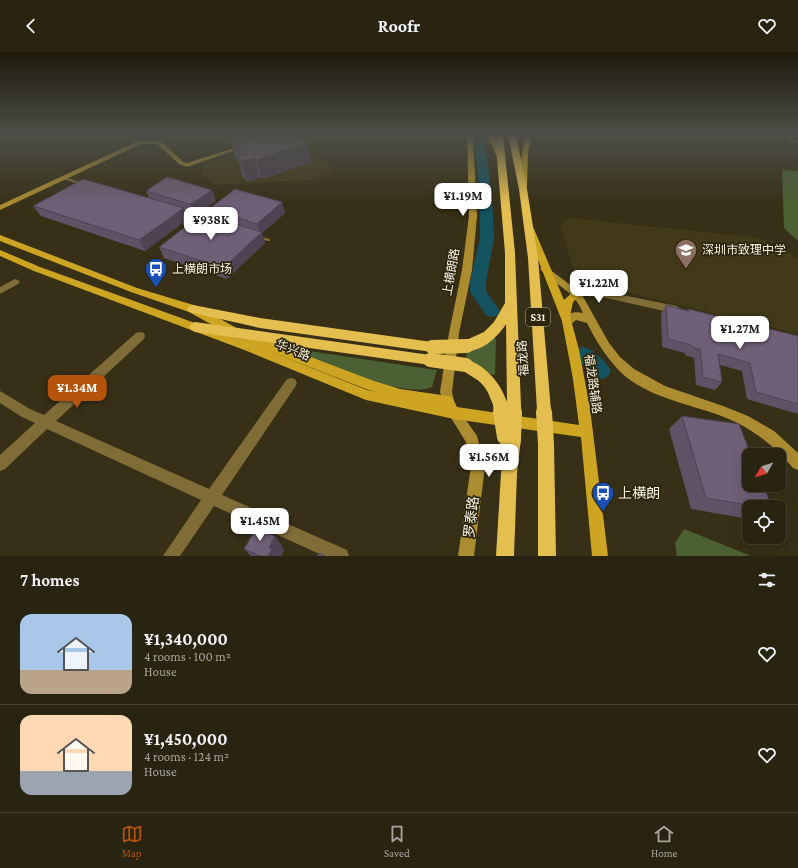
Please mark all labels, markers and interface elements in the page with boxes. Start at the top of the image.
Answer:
icon: back [20,15,42,37]
icon: heart [756,15,778,37]
text: Roofr [378,16,420,36]
pin: ¥1.19M [430,183,496,217]
text: ¥1.19M [443,188,483,203]
pin: ¥938K [183,207,239,241]
text: ¥938K [193,212,229,227]
school or university icon: 深圳市致理中学 [673,237,699,270]
place label: 深圳市致理中学 [702,243,786,257]
street label: 上横朗路 [440,247,462,297]
bus stop icon: 上横朗市场 [143,256,169,289]
place label: 上横朗市场 [172,262,232,276]
pin: ¥1.22M [566,270,632,304]
text: ¥1.22M [579,275,619,290]
road number: S31 [526,308,550,326]
pin: ¥1.27M [707,316,773,350]
text: ¥1.27M [720,321,760,336]
street label: 华兴路 [274,337,312,363]
street label: 福龙路 [515,340,531,376]
street label: 福龙路辅路 [582,353,604,415]
pin: ¥1.34M [44,375,110,409]
text: ¥1.34M [57,380,97,395]
pin: ¥1.56M [456,444,522,478]
north arrow [742,448,786,492]
map controls [742,448,786,544]
text: ¥1.56M [469,449,509,464]
bus stop icon: 上横朗 [590,480,616,513]
place label: 上横朗 [618,485,660,501]
street label: 罗泰路 [461,495,481,539]
button: locate [742,500,786,544]
pin: ¥1.45M [227,508,293,542]
text: ¥1.45M [240,513,280,528]
icon: filters [756,569,778,591]
text: 7 homes [20,571,79,590]
icon: home [52,630,100,678]
text: ¥1,340,000 [144,630,228,649]
icon: heart [756,643,778,665]
text: 4 rooms · 100 m² [144,649,231,664]
text: House [144,664,177,679]
text: ¥1,450,000 [144,730,227,749]
icon: home [52,731,100,779]
icon: heart [756,744,778,766]
text: 4 rooms · 124 m² [144,749,229,764]
text: House [144,764,177,779]
tab: Map [121,823,143,859]
tab: Saved [384,823,410,859]
tab: Home [651,823,677,859]

